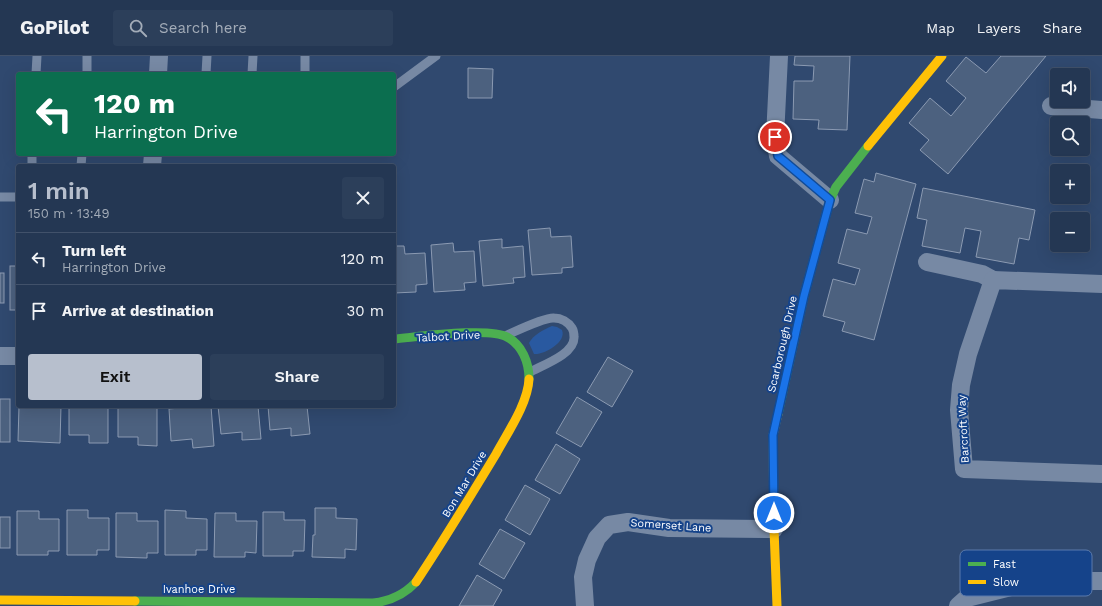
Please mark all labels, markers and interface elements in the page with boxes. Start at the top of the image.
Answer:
search box [113,10,393,46]
text: GoPilot [20,16,89,39]
icon: search [127,17,149,39]
text: Search here [159,19,247,37]
text: Map [926,20,955,36]
text: Layers [977,20,1021,36]
text: Share [1043,20,1082,36]
map controls [1050,68,1090,252]
button: sound [1050,68,1090,108]
text: 120 m [94,87,175,120]
icon: left [28,88,80,140]
button: search [1050,116,1090,156]
pin [758,120,792,154]
text: Harrington Drive [94,121,238,142]
icon: arrive [764,126,786,148]
button: + [1050,164,1090,204]
text: 1 min [28,177,90,205]
button: close [342,177,384,219]
text: 150 m · 13:49 [28,206,110,221]
button: − [1050,212,1090,252]
text: Turn left [62,242,126,260]
icon: left [28,248,50,270]
text: 120 m [341,250,384,268]
text: Harrington Drive [62,260,166,275]
street label: Scarborough Drive [765,294,800,394]
icon: arrive [28,300,50,322]
text: Arrive at destination [62,302,214,320]
text: 30 m [347,302,384,320]
street label: Talbot Drive [416,328,480,345]
button: Exit [28,354,202,400]
button: Share [210,354,384,400]
street label: Barcroft Way [955,394,972,463]
street label: Bon Mar Drive [439,449,489,520]
position arrow [753,492,795,534]
street label: Somerset Lane [630,516,712,535]
legend [960,550,1092,596]
text: Fast [993,558,1016,571]
text: Slow [993,576,1019,589]
street label: Ivanhoe Drive [163,583,235,596]

